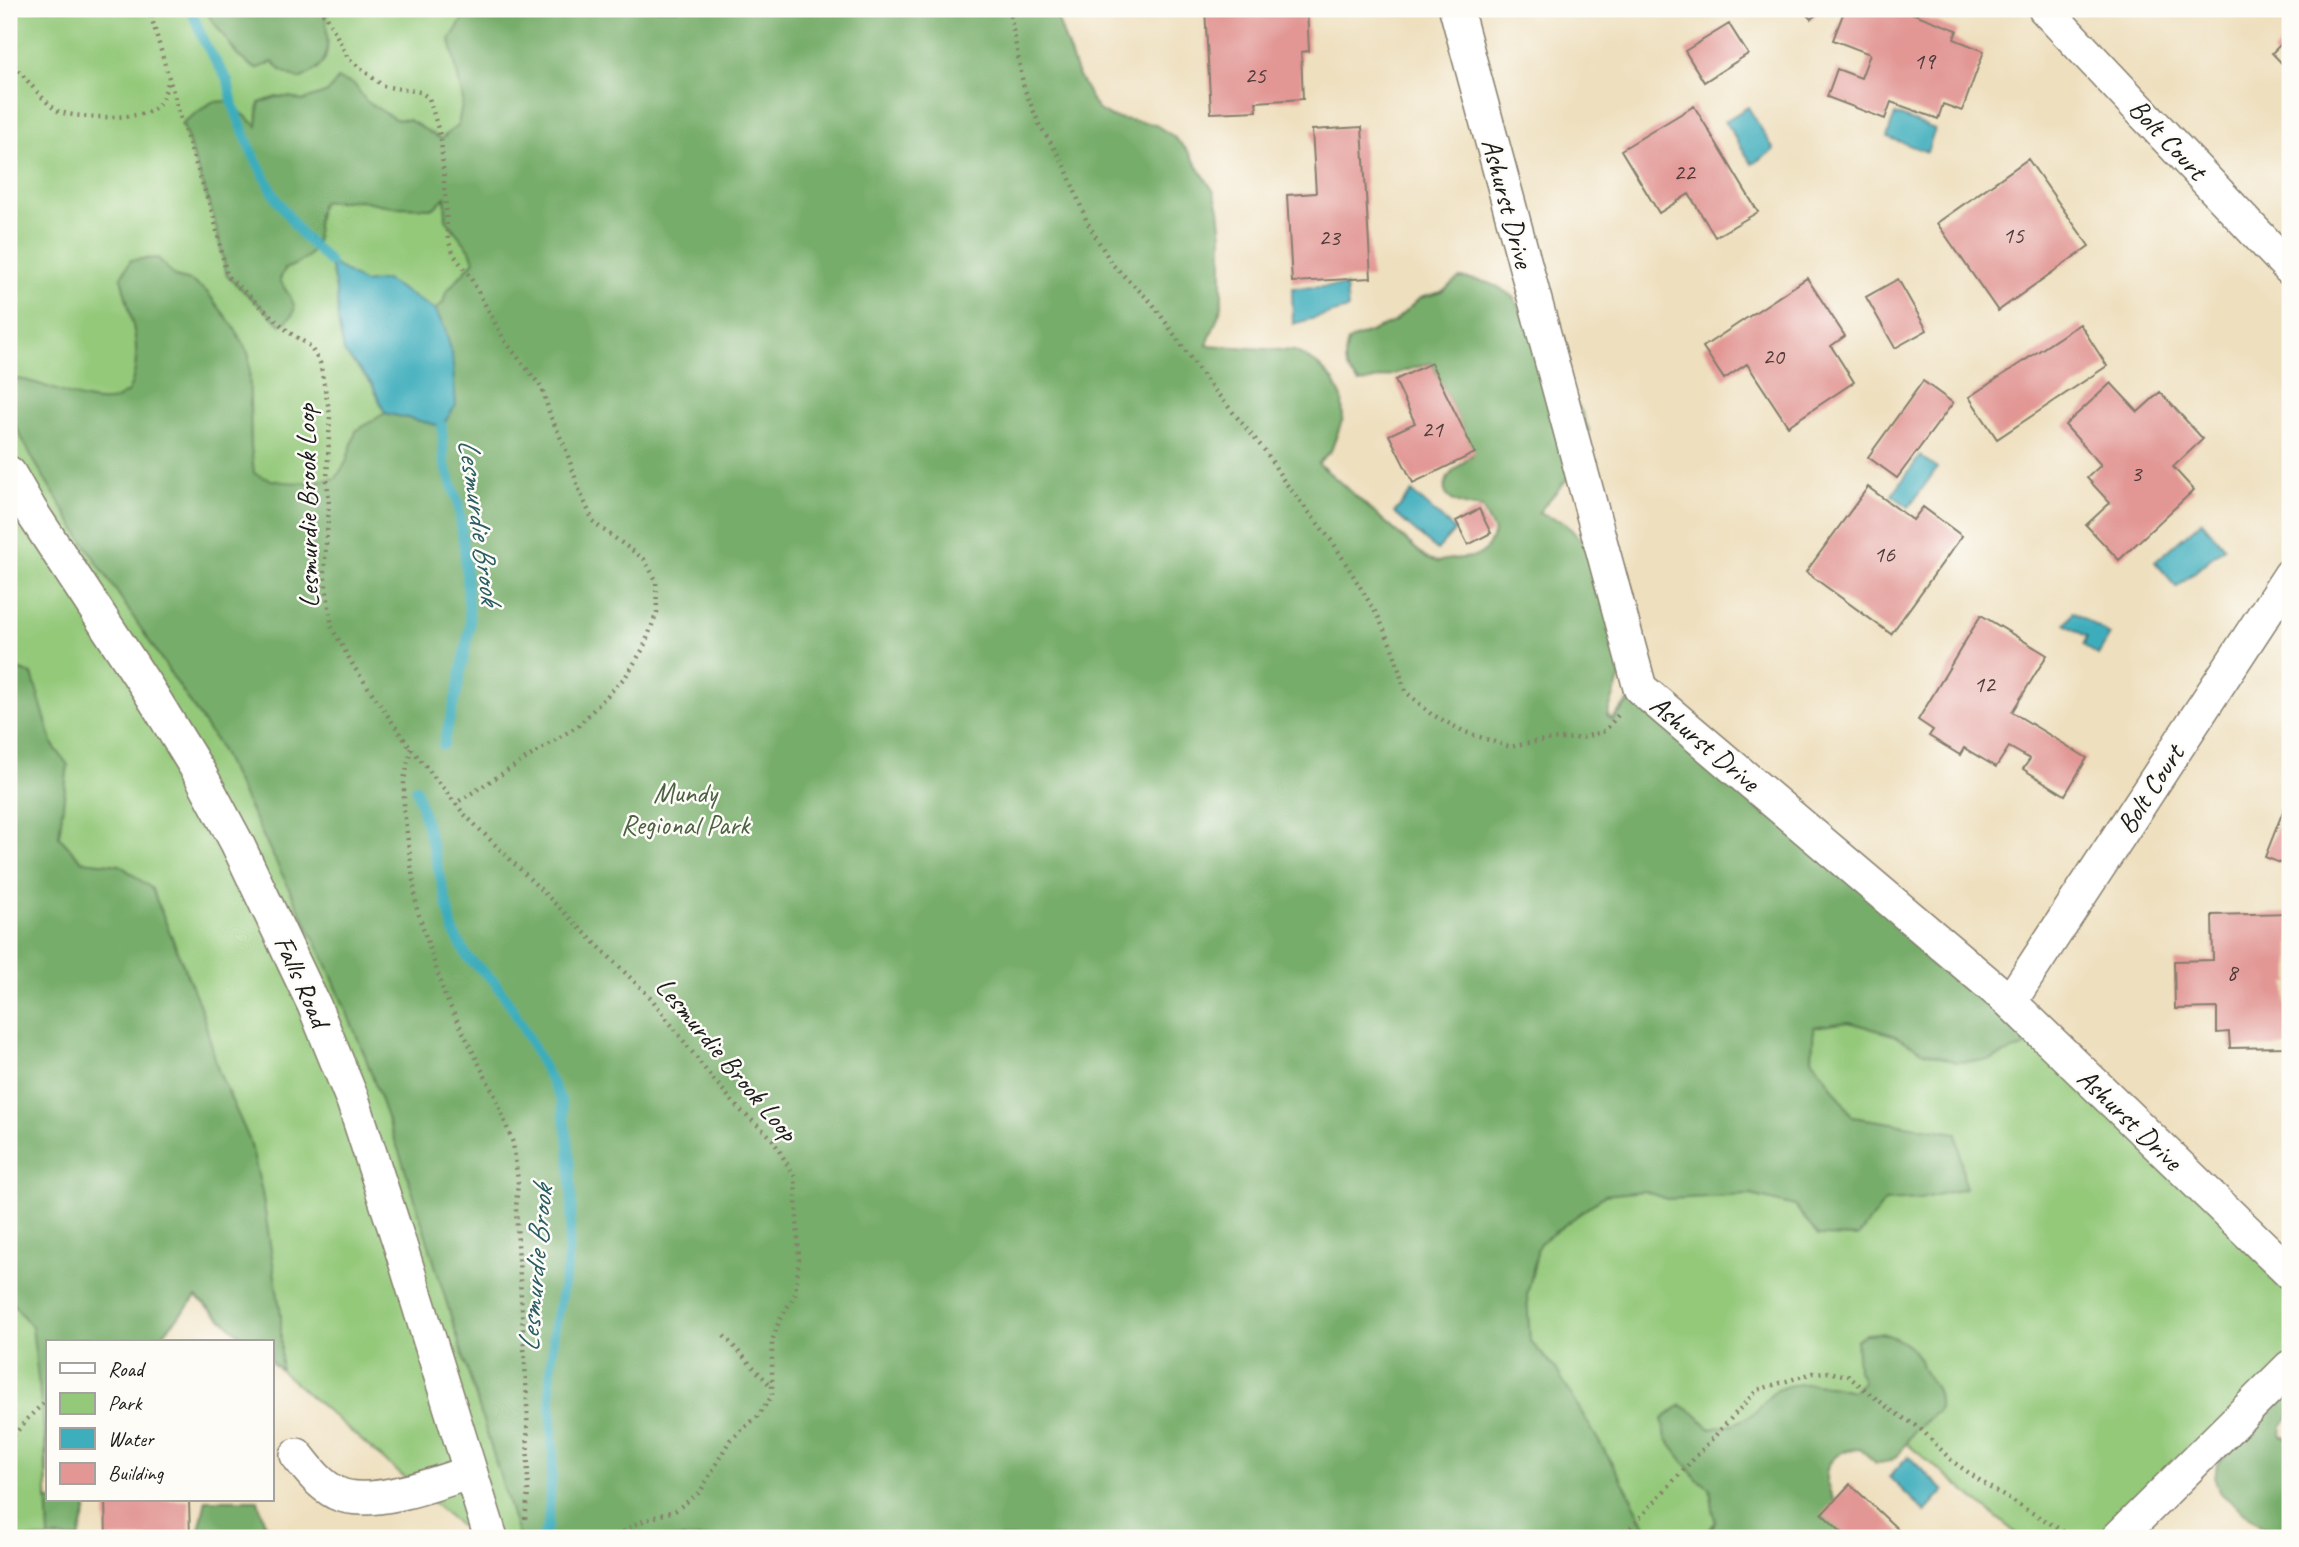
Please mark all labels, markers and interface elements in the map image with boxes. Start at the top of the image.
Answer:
house number: 19 [1913,46,1937,76]
house number: 25 [1244,60,1267,90]
street label: Bolt Court [2122,91,2216,189]
street label: Ashurst Drive [1474,135,1543,273]
house number: 22 [1673,157,1697,187]
house number: 15 [2002,220,2025,250]
house number: 23 [1318,222,1342,252]
house number: 20 [1762,341,1786,371]
street label: Lesmurdie Brook Loop [288,402,326,608]
house number: 21 [1421,414,1444,444]
water label: Lesmurdie Brook [450,436,511,612]
house number: 3 [2131,458,2144,488]
house number: 16 [1873,539,1896,569]
house number: 12 [1973,669,1997,699]
street label: Ashurst Drive [1643,687,1768,800]
street label: Bolt Court [2109,736,2193,840]
park label: Mundy Regional Park [621,775,751,842]
street label: Falls Road [266,930,339,1036]
house number: 8 [2227,957,2240,987]
street label: Lesmurdie Brook Loop [648,970,807,1149]
street label: Ashurst Drive [2070,1060,2191,1179]
water label: Lesmurdie Brook [509,1179,562,1353]
legend [46,1340,273,1502]
text: Road [108,1356,147,1382]
text: Park [108,1390,143,1416]
text: Water [108,1426,155,1452]
text: Building [108,1460,165,1486]

